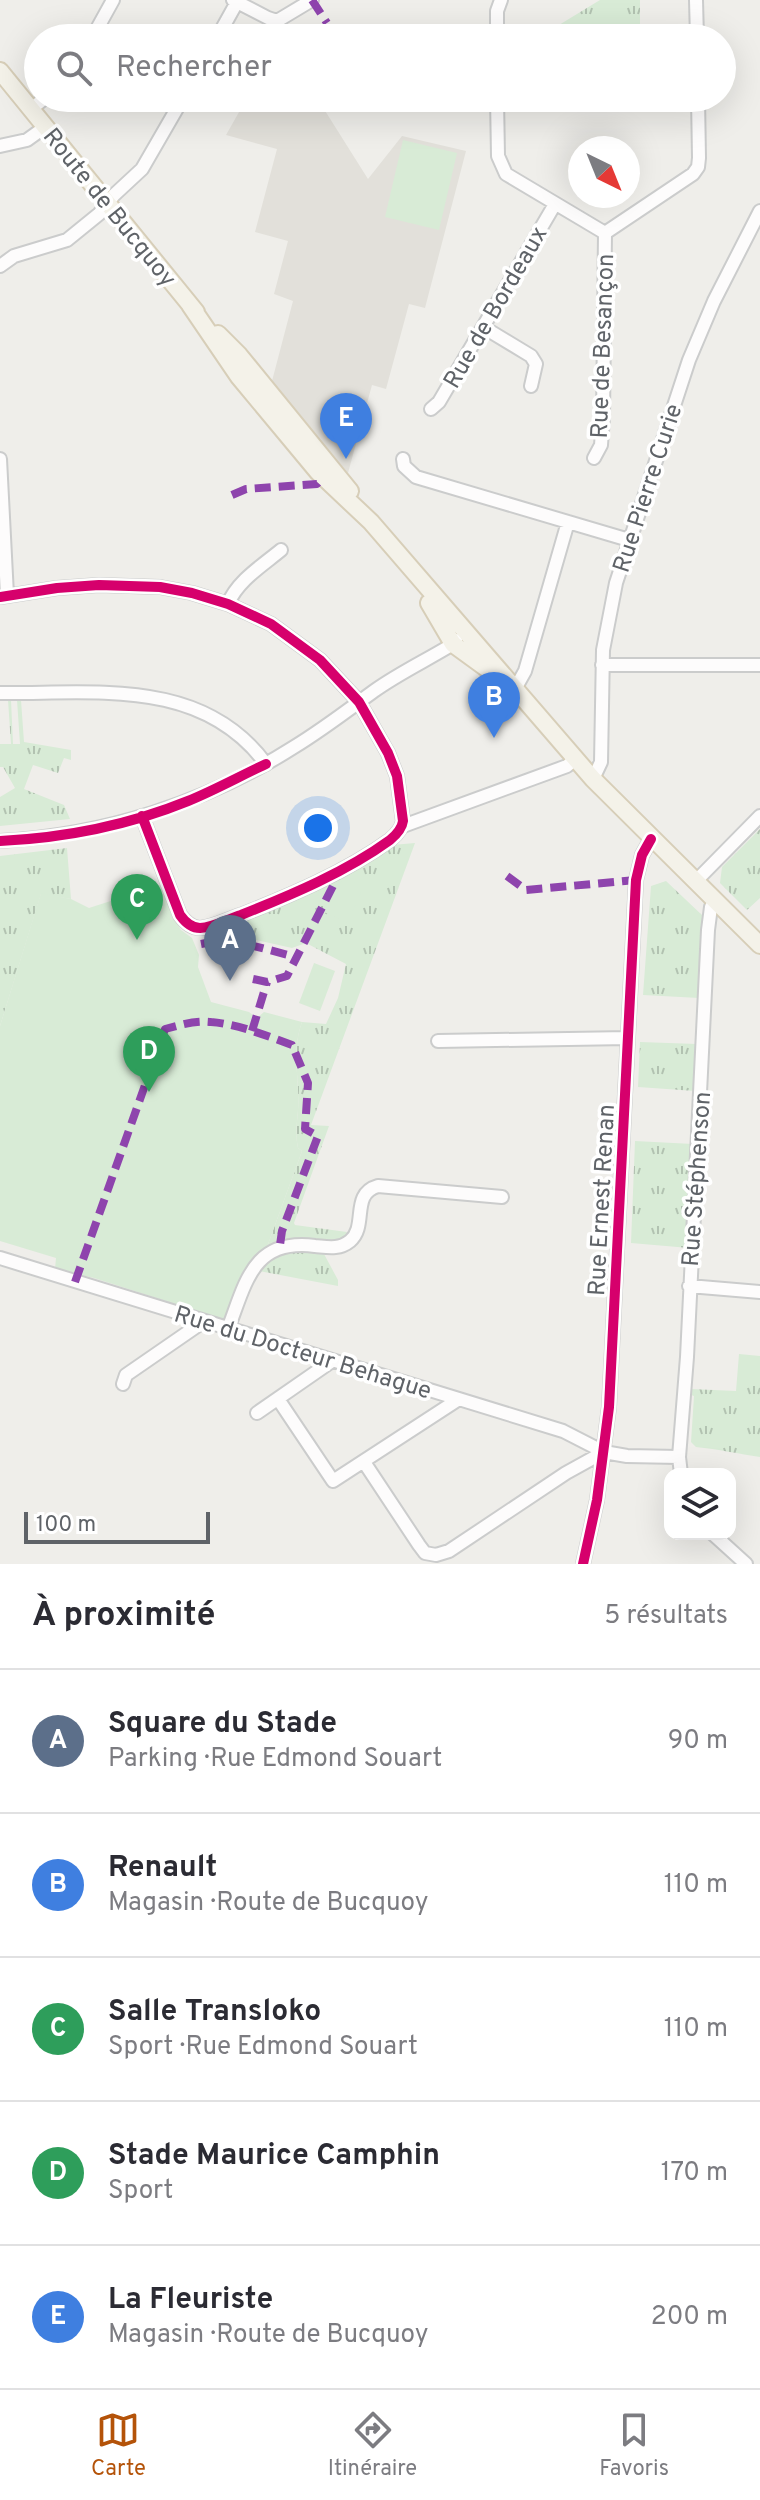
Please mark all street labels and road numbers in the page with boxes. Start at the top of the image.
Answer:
street label: Route de Bucquoy [35,123,182,294]
street label: Rue de Bordeaux [438,221,555,395]
street label: Rue de Besançon [586,253,622,439]
street label: Rue Pierre Curie [607,400,690,577]
street label: Rue Stéphenson [677,1091,719,1268]
street label: Rue Ernest Renan [583,1104,623,1297]
street label: Rue du Docteur Behague [170,1300,435,1407]

